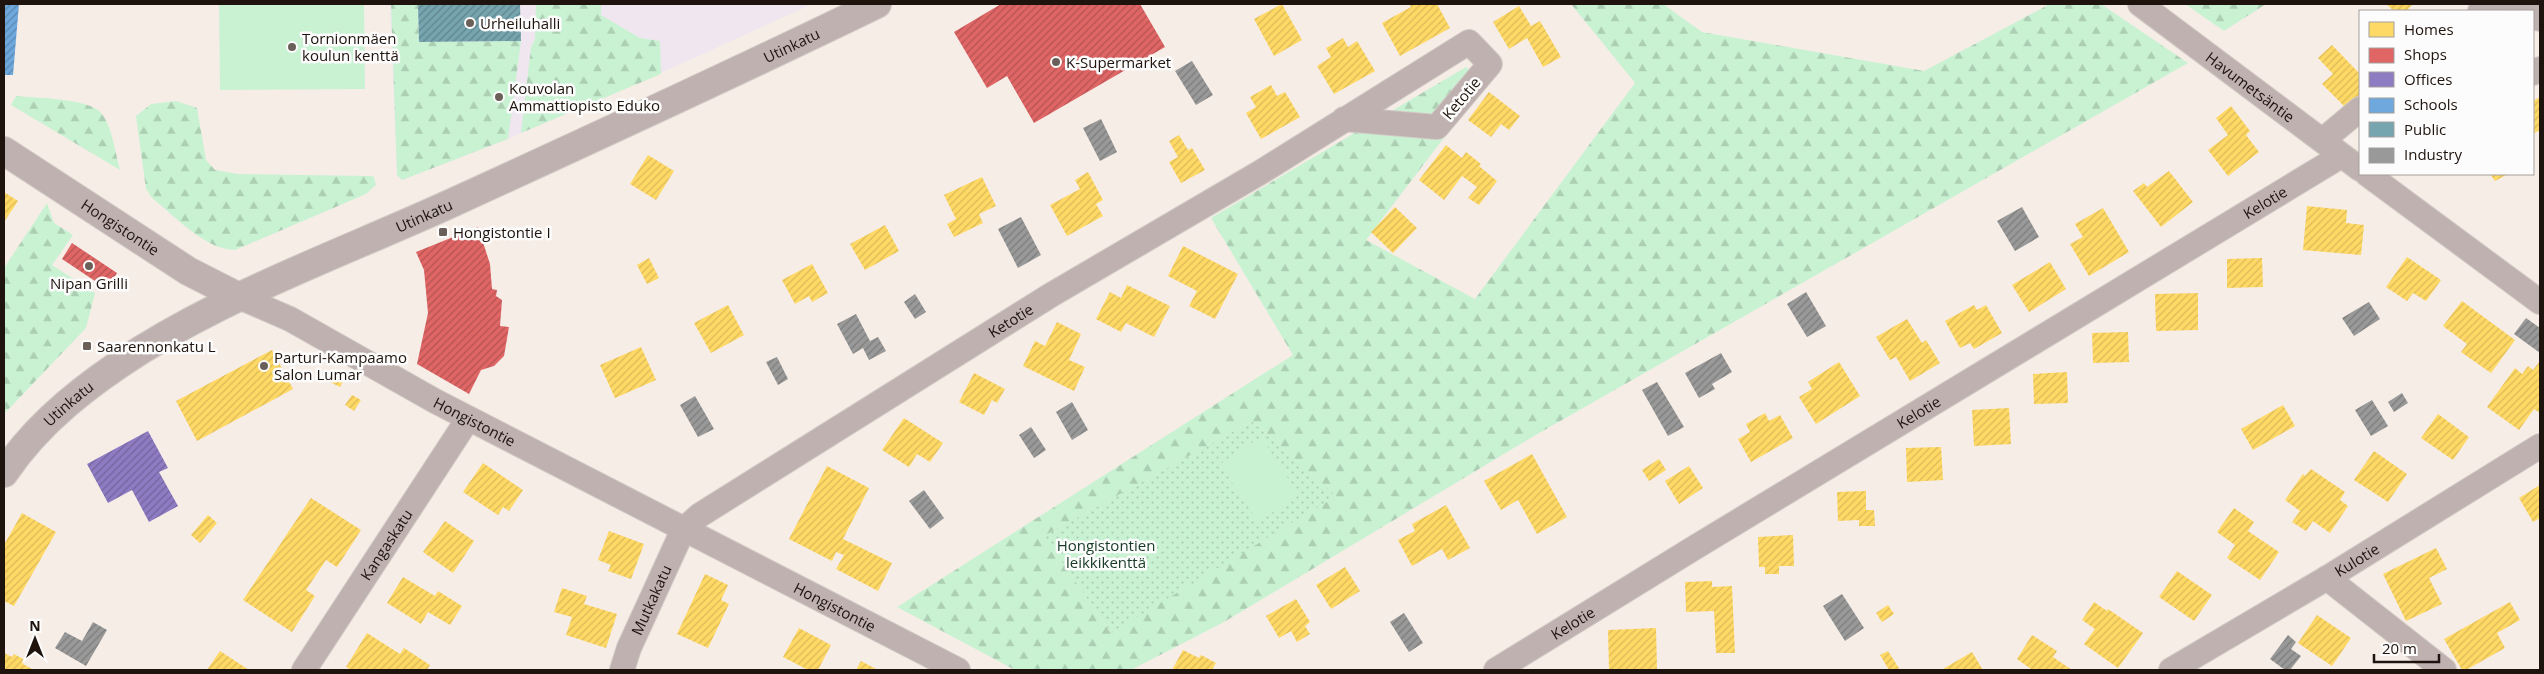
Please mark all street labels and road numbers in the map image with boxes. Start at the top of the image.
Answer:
street label: Utinkatu [760,23,823,67]
street label: Havumetsäntie [2202,47,2299,127]
street label: Ketotie [1437,73,1485,123]
street label: Kelotie [2239,181,2291,223]
street label: Hongistontie [77,194,163,260]
street label: Utinkatu [392,194,455,237]
street label: Ketotie [984,299,1037,342]
street label: Utinkatu [39,376,97,430]
street label: Kelotie [1893,391,1944,433]
street label: Hongistontie [430,392,519,451]
street label: Kangaskatu [355,505,417,584]
street label: Kulotie [2331,538,2383,581]
street label: Mutkakatu [626,562,676,638]
street label: Hongistontie [790,577,879,636]
street label: Kelotie [1547,602,1598,644]

